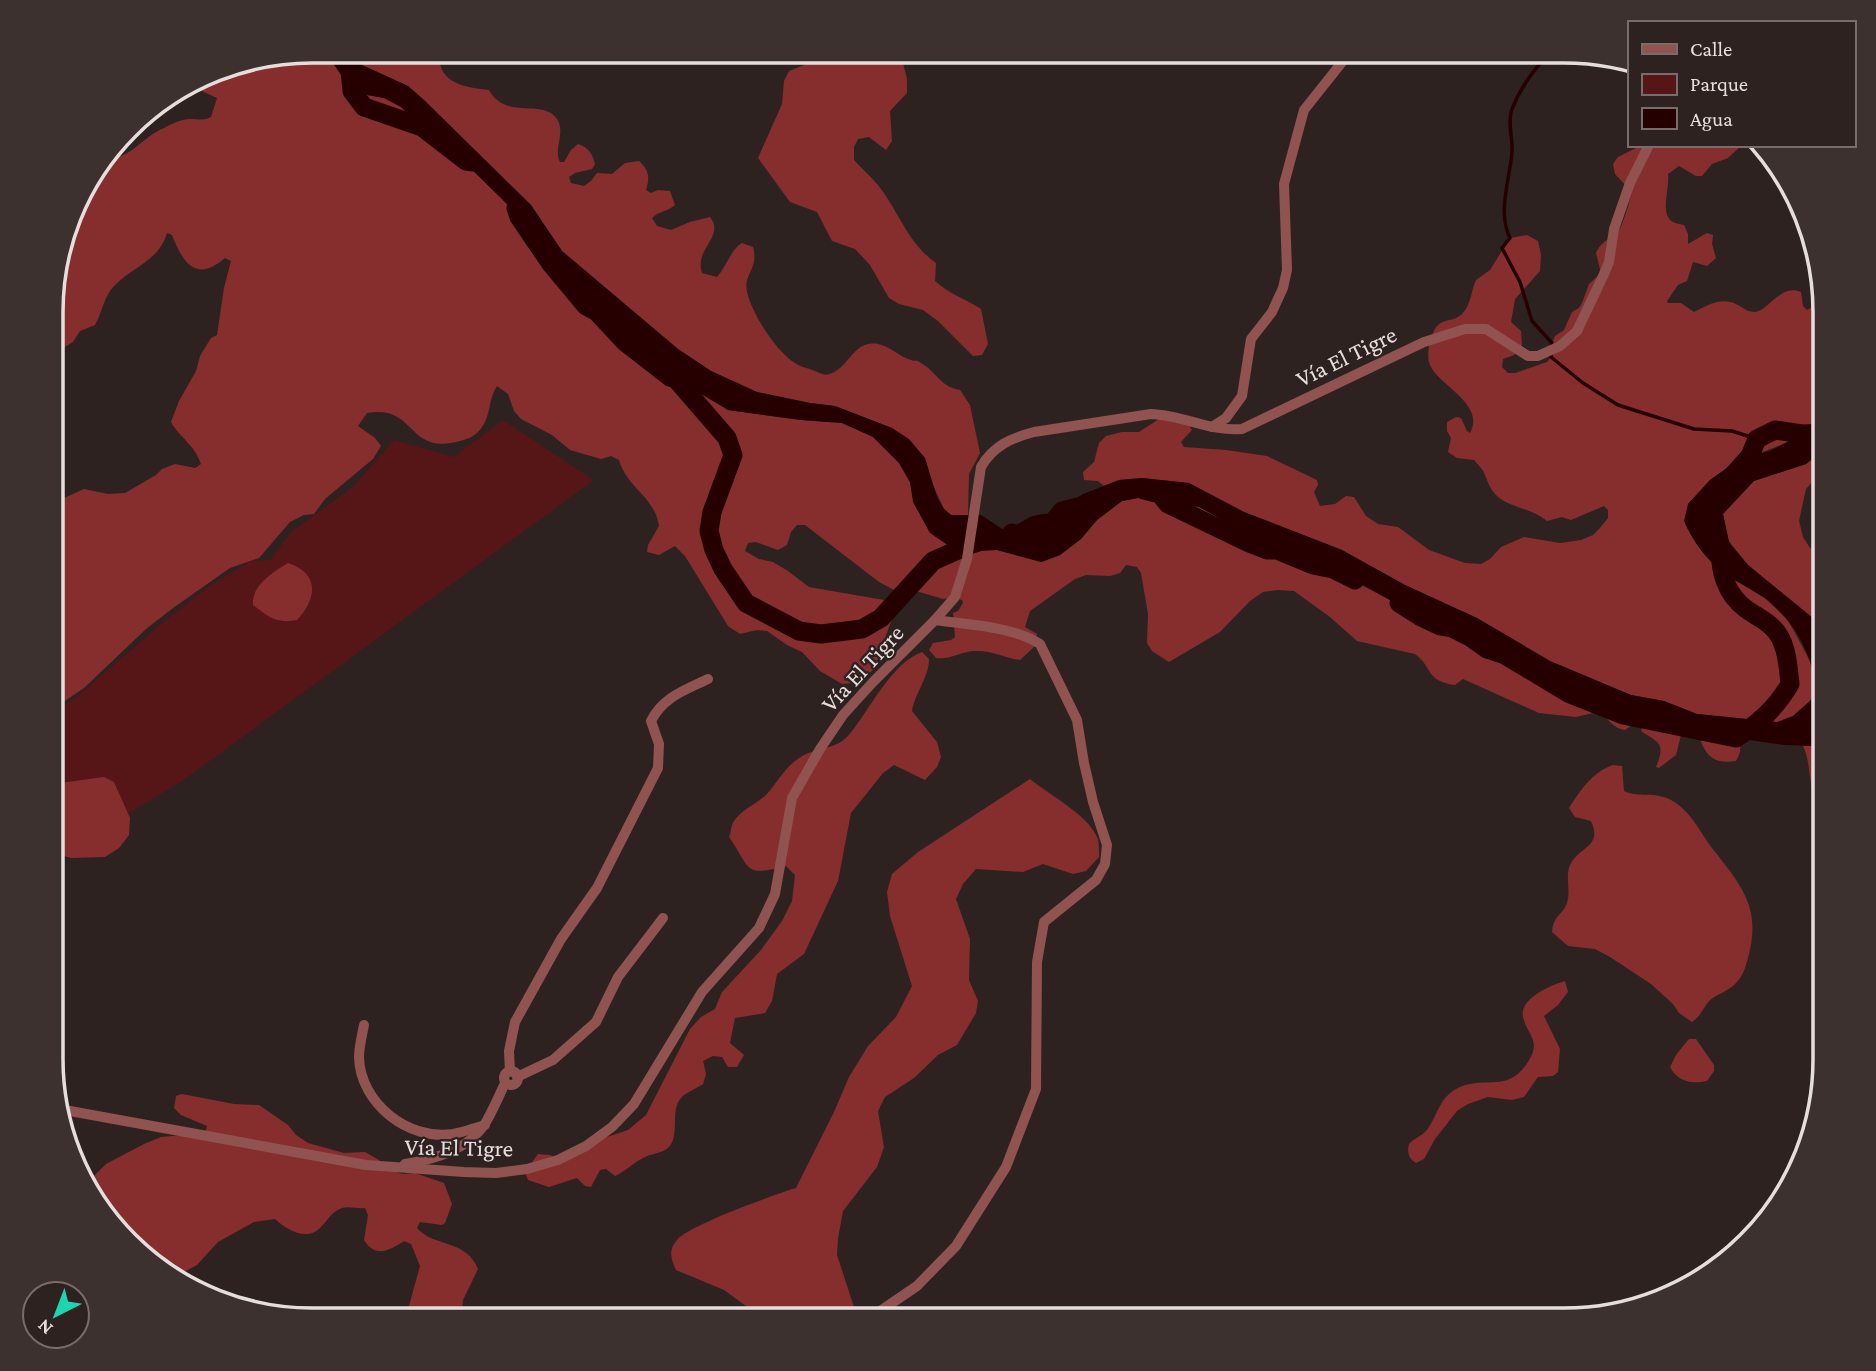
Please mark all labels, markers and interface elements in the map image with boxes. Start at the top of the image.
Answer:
legend [1628,21,1855,147]
text: Calle [1690,37,1732,61]
text: Parque [1690,72,1748,96]
text: Agua [1690,107,1733,131]
street label: Vía El Tigre [1291,320,1401,392]
street label: Vía El Tigre [815,619,909,717]
street label: Vía El Tigre [404,1133,514,1161]
north arrow [21,1280,91,1350]
text: N [33,1315,57,1339]

